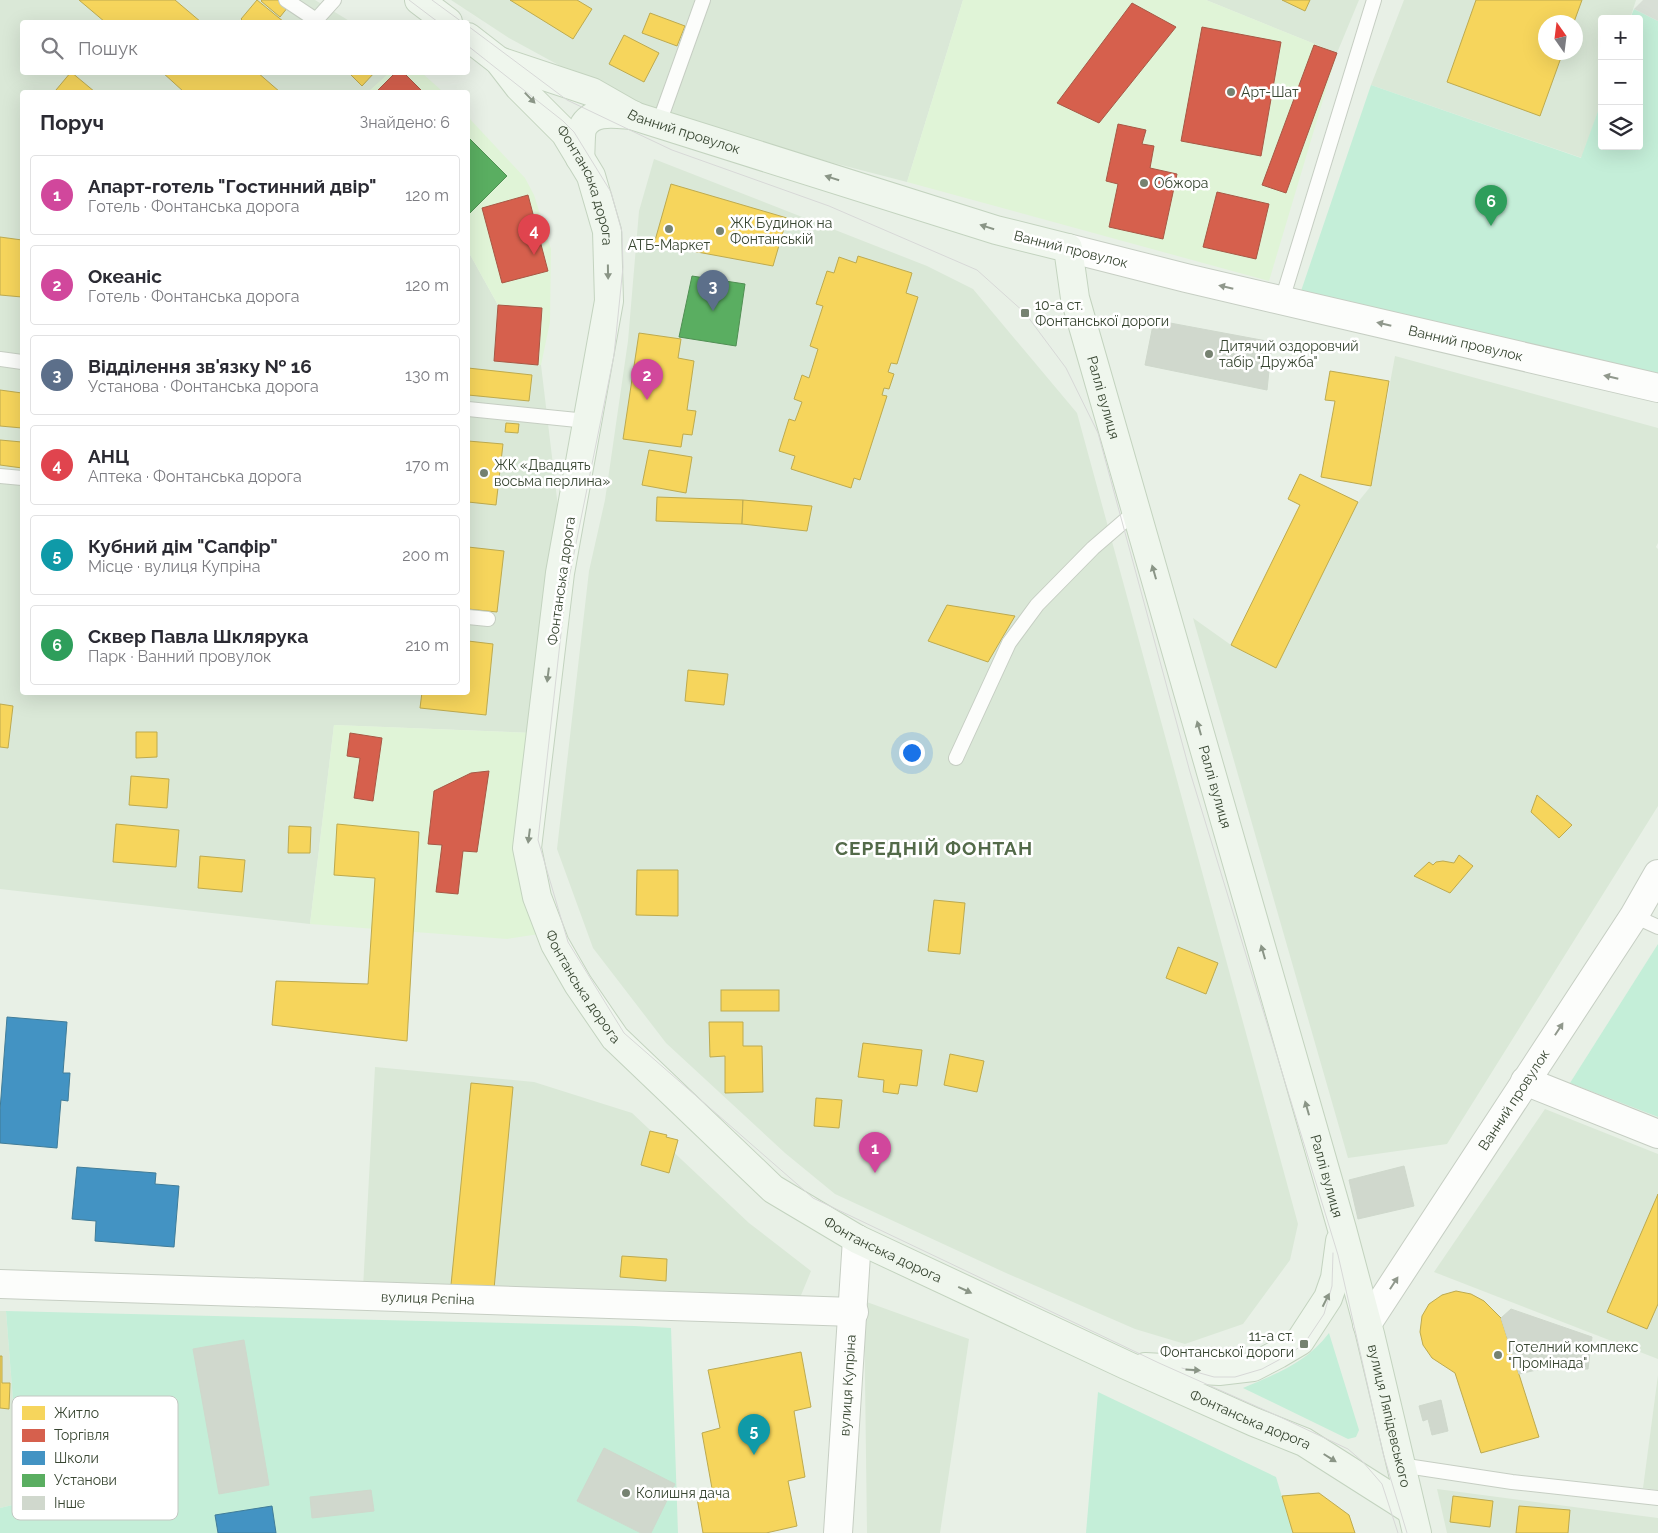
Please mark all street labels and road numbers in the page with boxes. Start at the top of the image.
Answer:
street label: Ванний провулок [625,106,742,157]
street label: Фонтанська дорога [554,122,615,246]
street label: Ванний провулок [1012,227,1130,271]
street label: Ванний провулок [1407,322,1525,364]
street label: Раллі вулиця [1084,354,1123,441]
street label: Фонтанська дорога [544,516,578,646]
street label: Раллі вулиця [1196,743,1235,830]
street label: Фонтанська дорога [542,928,624,1047]
street label: Ванний провулок [1475,1046,1553,1153]
street label: Раллі вулиця [1307,1133,1346,1219]
street label: Фонтанська дорога [821,1213,944,1286]
street label: вулиця Рєпіна [381,1288,475,1308]
street label: вулиця Купріна [836,1334,859,1437]
street label: вулиця Ляпідевського [1365,1343,1414,1489]
street label: Фонтанська дорога [1187,1386,1314,1452]

